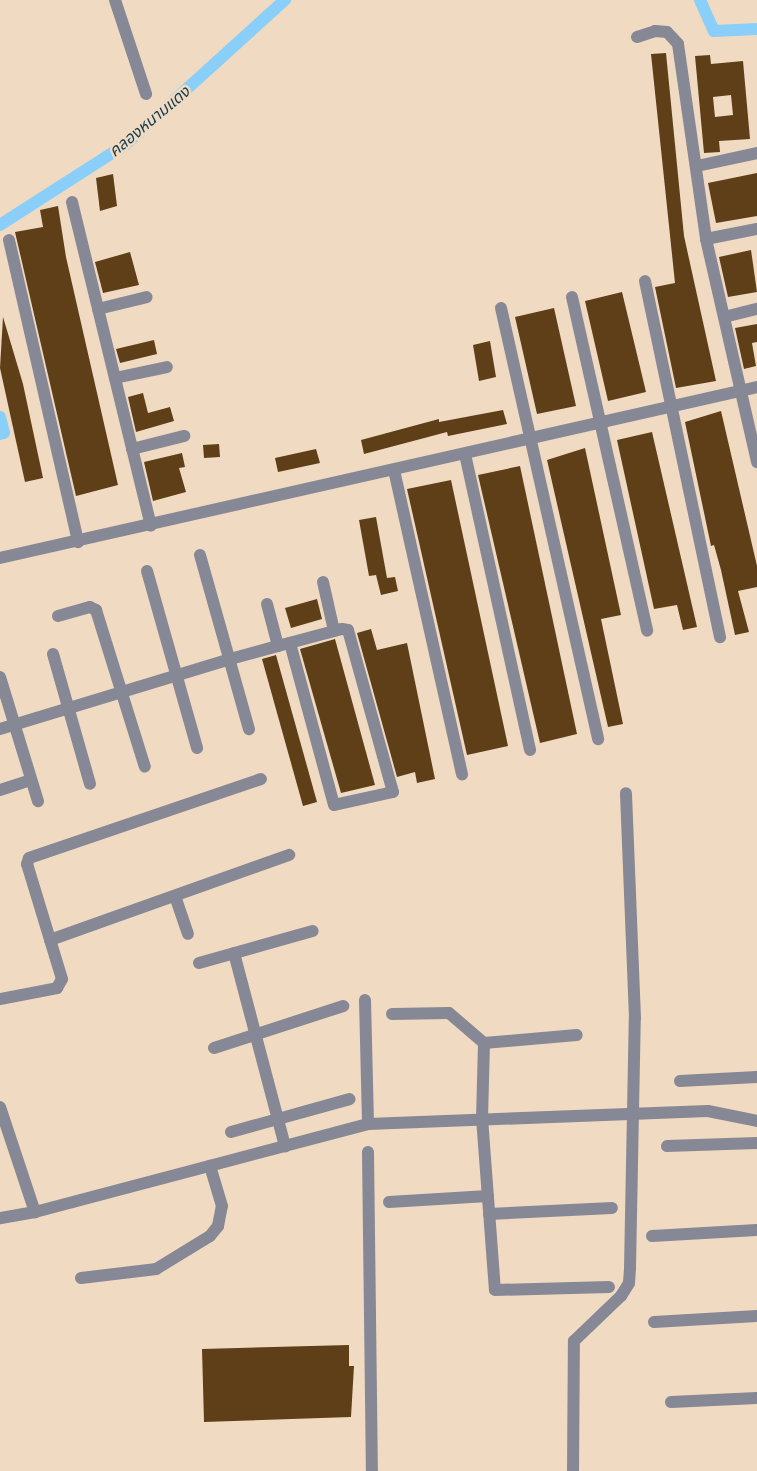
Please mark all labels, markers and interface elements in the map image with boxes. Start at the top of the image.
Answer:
water label: คลองหนามแดง [105,82,193,160]

